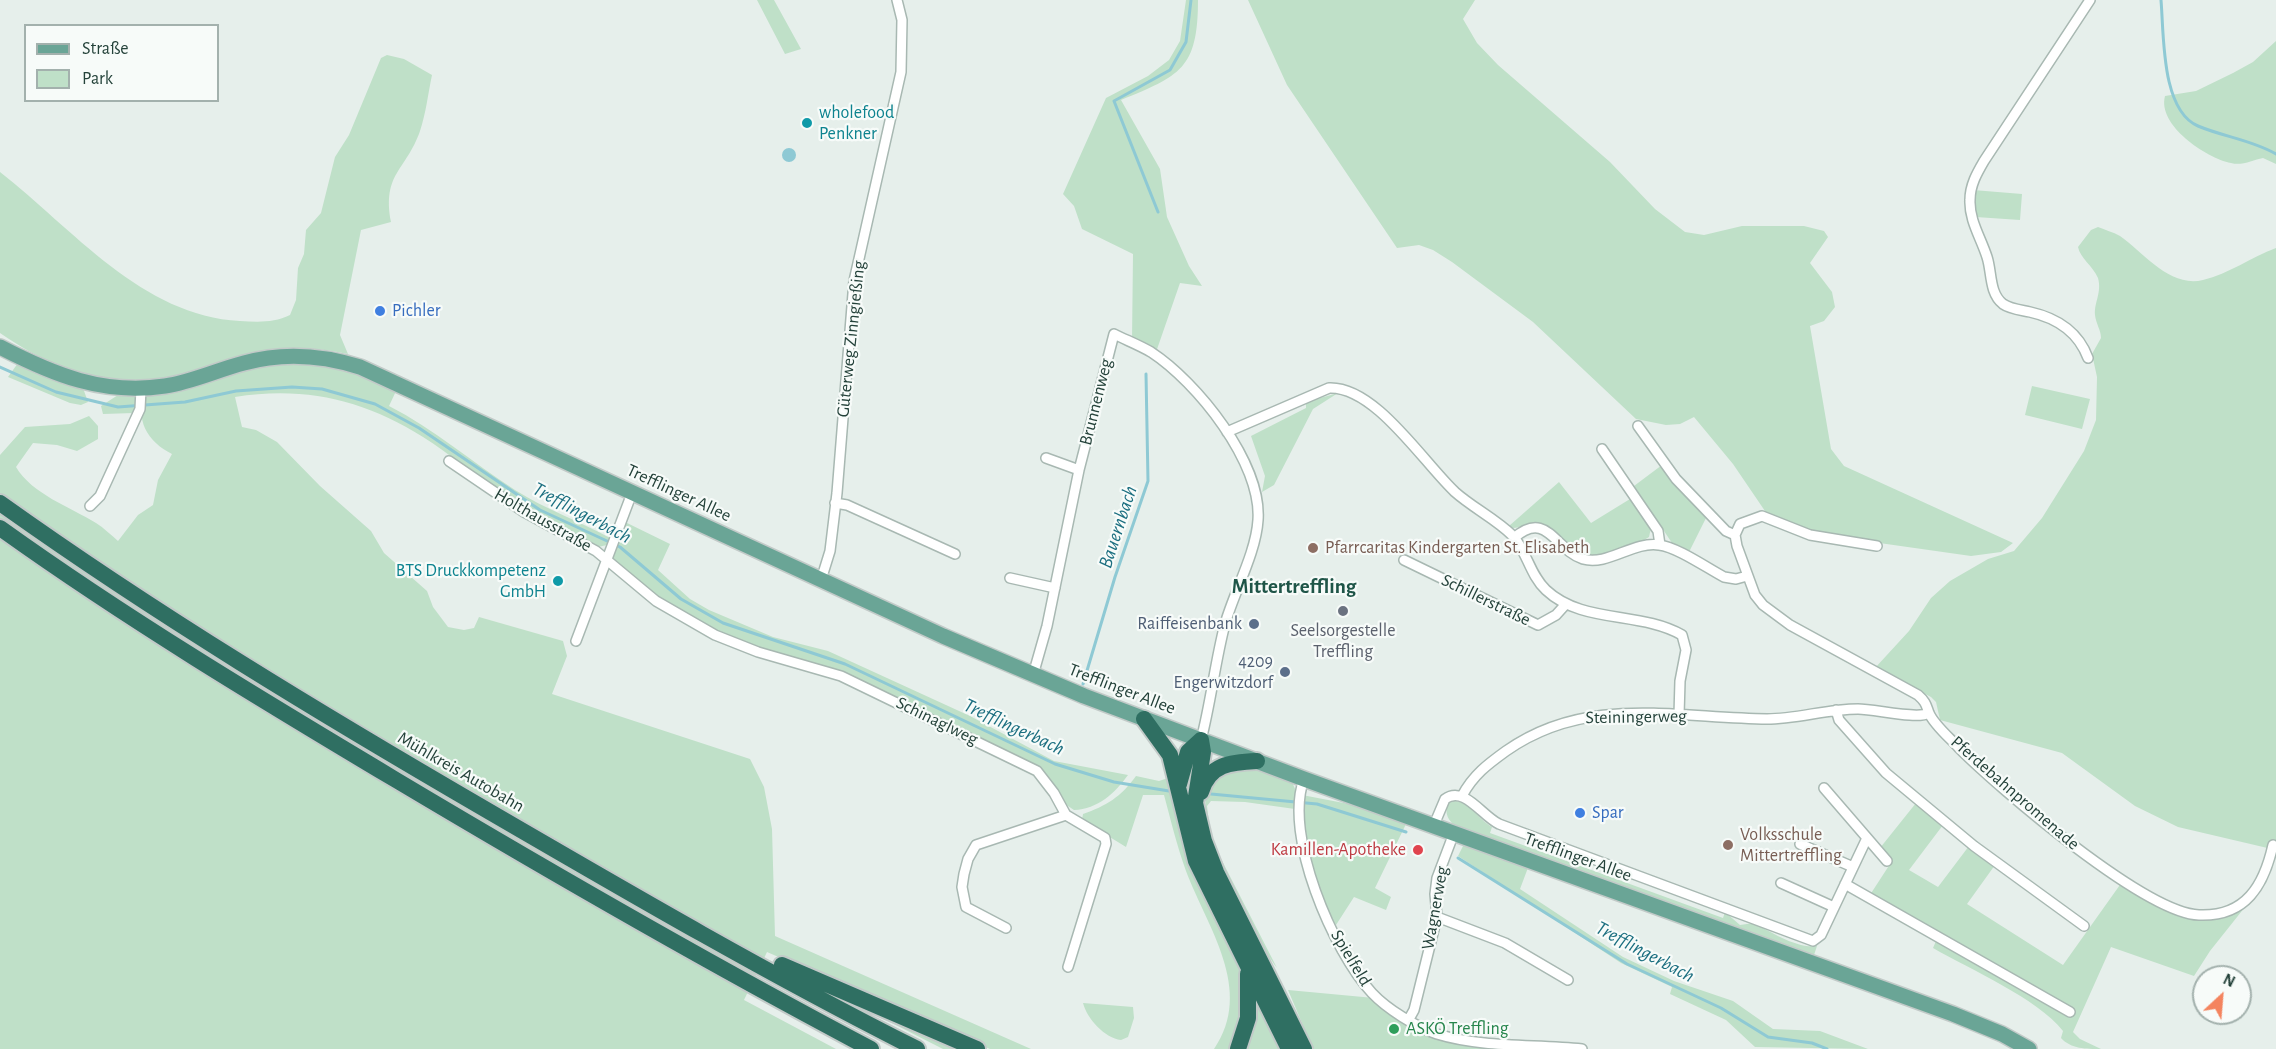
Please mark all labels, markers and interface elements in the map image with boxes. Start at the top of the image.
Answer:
legend [24,24,219,102]
text: Straße [82,40,128,58]
text: Park [82,70,113,88]
place label: wholefood Penkner [819,102,894,144]
marker: wholefood Penkner [800,116,814,130]
street label: Güterweg Zinngießing [832,260,870,418]
place label: Pichler [392,300,441,322]
marker: Pichler [373,304,387,318]
street label: Brunnenweg [1075,356,1117,448]
street label: Trefflinger Allee [623,459,735,527]
water label: Trefflingerbach [529,477,635,549]
street label: Holthausstraße [490,483,596,557]
water label: Bauernbach [1093,483,1143,571]
place label: Pfarrcaritas Kindergarten St. Elisabeth [1325,537,1589,559]
marker: Pfarrcaritas Kindergarten St. Elisabeth [1306,541,1320,555]
place label: BTS Druckkompetenz GmbH [396,560,546,602]
street label: Schillerstraße [1438,569,1534,631]
marker: BTS Druckkompetenz GmbH [551,574,565,588]
district label: Mittertreffling [1232,574,1356,600]
marker: Seelsorgestelle Treffling [1336,604,1350,618]
place label: Raiffeisenbank [1137,613,1242,635]
marker: Raiffeisenbank [1247,617,1261,631]
place label: Seelsorgestelle Treffling [1290,620,1396,662]
place label: 4209 Engerwitzdorf [1173,651,1273,694]
street label: Trefflinger Allee [1065,659,1179,719]
marker: 4209 Engerwitzdorf [1278,665,1292,679]
street label: Schinaglweg [893,692,981,750]
water label: Trefflingerbach [960,693,1068,761]
street label: Steiningerweg [1585,705,1687,729]
street label: Mühlkreis Autobahn [394,727,528,817]
street label: Pferdebahnpromenade [1946,731,2084,855]
place label: Spar [1592,802,1624,824]
marker: Spar [1573,806,1587,820]
place label: Volksschule Mittertreffling [1740,824,1842,866]
street label: Trefflinger Allee [1521,828,1635,886]
marker: Volksschule Mittertreffling [1721,838,1735,852]
place label: Kamillen-Apotheke [1271,839,1406,861]
marker: Kamillen-Apotheke [1411,843,1425,857]
street label: Wagnerweg [1417,864,1453,952]
water label: Trefflingerbach [1592,916,1698,988]
street label: Spielfeld [1326,926,1376,990]
north arrow [2192,965,2252,1025]
text: N [2221,971,2238,990]
place label: ASKÖ Treffling [1406,1018,1509,1040]
marker: ASKÖ Treffling [1387,1022,1401,1036]

